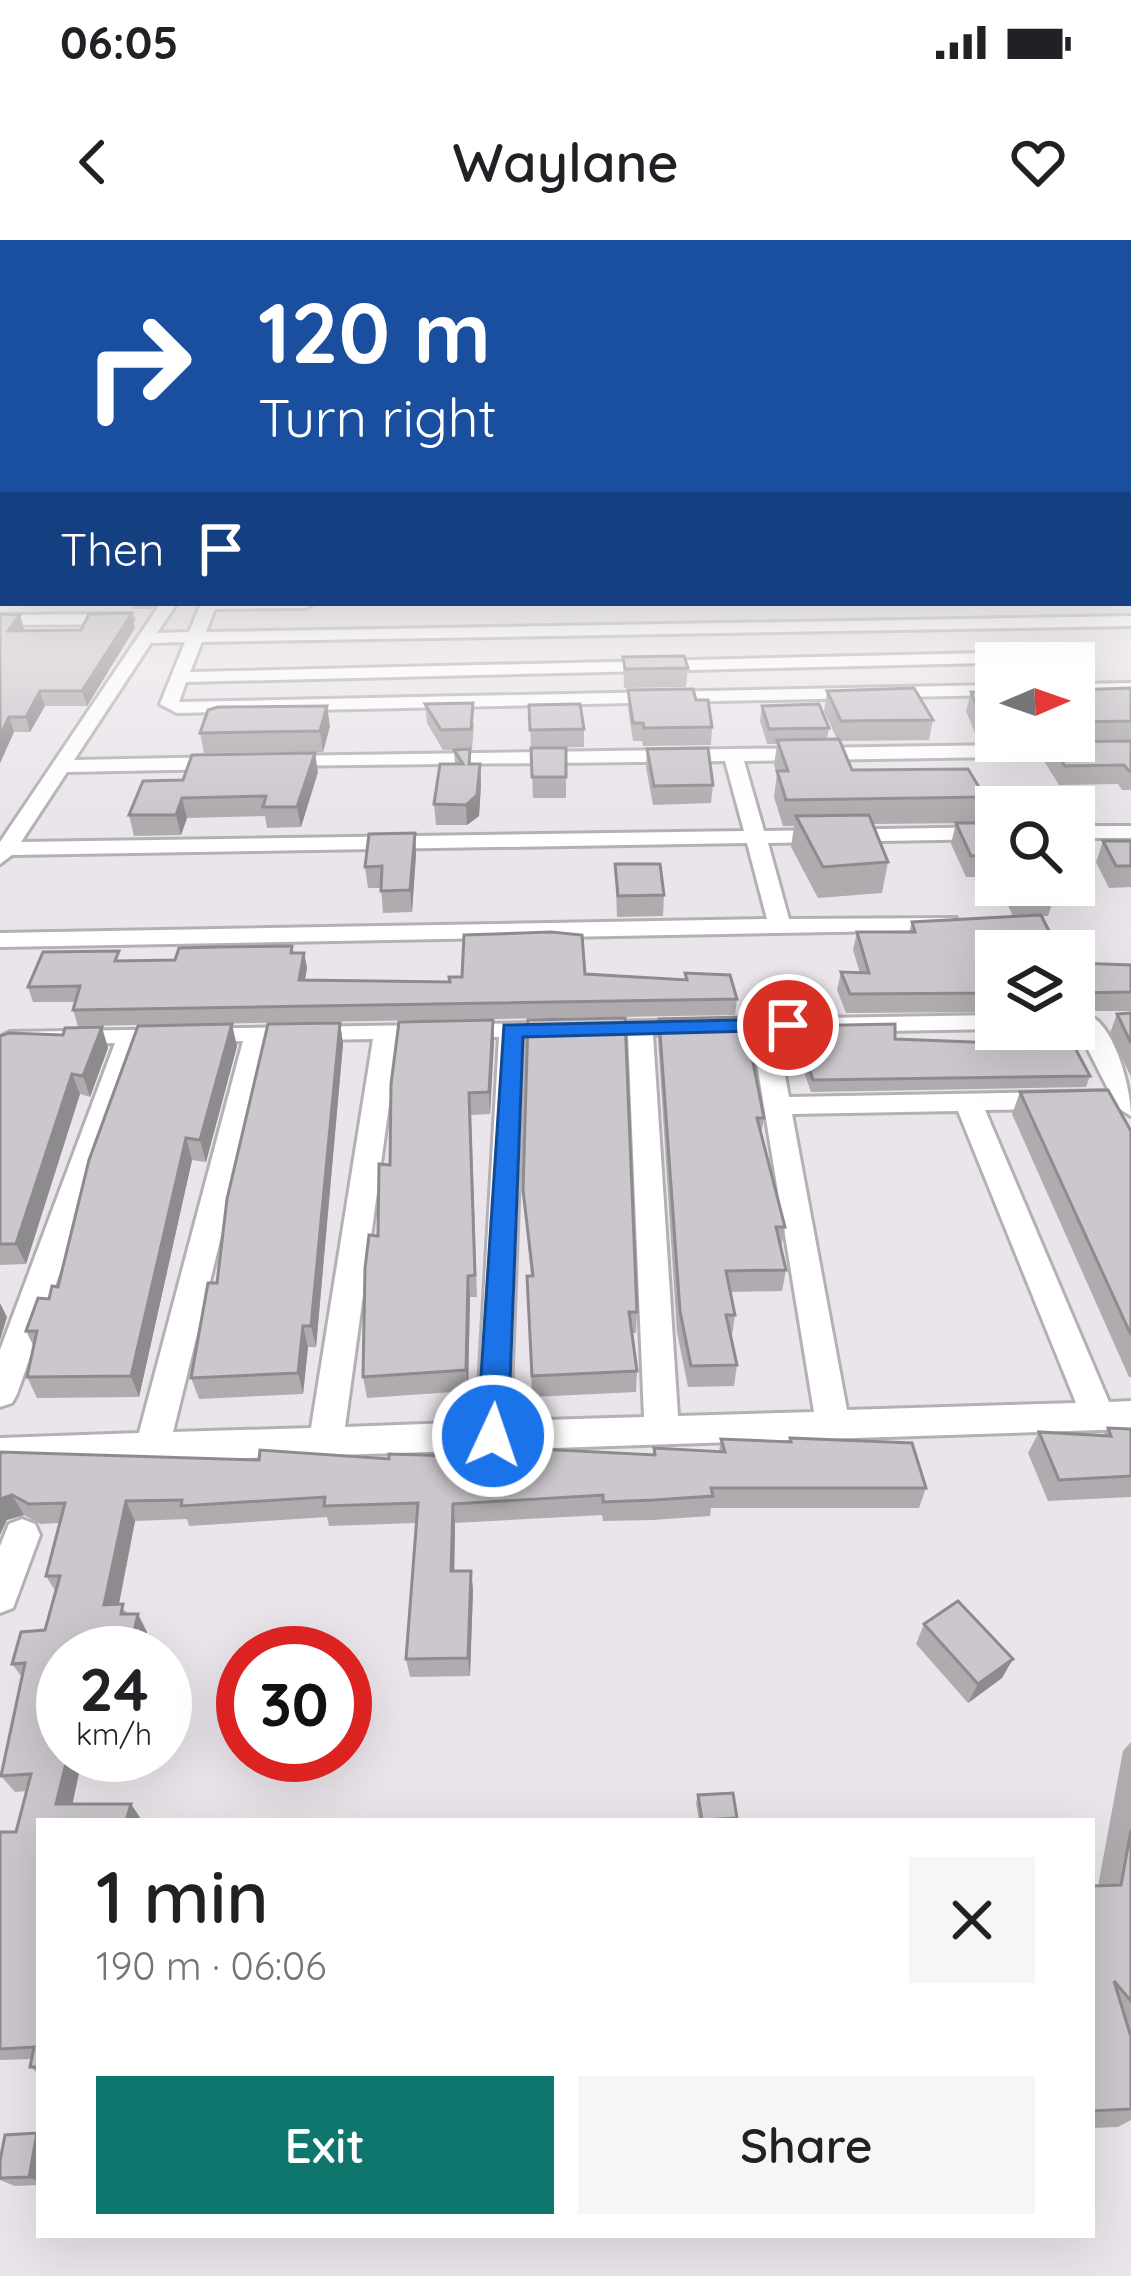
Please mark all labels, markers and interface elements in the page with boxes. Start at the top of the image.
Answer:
text: 06:05 [60,14,178,70]
text: Waylane [452,128,679,196]
icon: back [60,129,126,195]
icon: heart [1005,129,1071,195]
text: 120 m [258,279,491,384]
icon: right [60,288,216,444]
text: Turn right [258,383,497,451]
icon: arrive [188,516,254,582]
text: Then [60,521,164,577]
north arrow [975,642,1095,762]
map controls [975,642,1095,1050]
button: search [975,786,1095,906]
button: layers [975,930,1095,1050]
pin [737,974,839,1076]
icon: arrive [755,992,821,1058]
position arrow [430,1373,556,1499]
speed limit sign: 30 [216,1626,372,1782]
text: 24 [79,1651,149,1726]
text: km/h [76,1715,152,1753]
text: 1 min [96,1851,269,1941]
button: close [909,1857,1035,1983]
text: 190 m · 06:06 [96,1941,326,1990]
button: Exit [96,2076,554,2214]
button: Share [578,2076,1035,2214]

